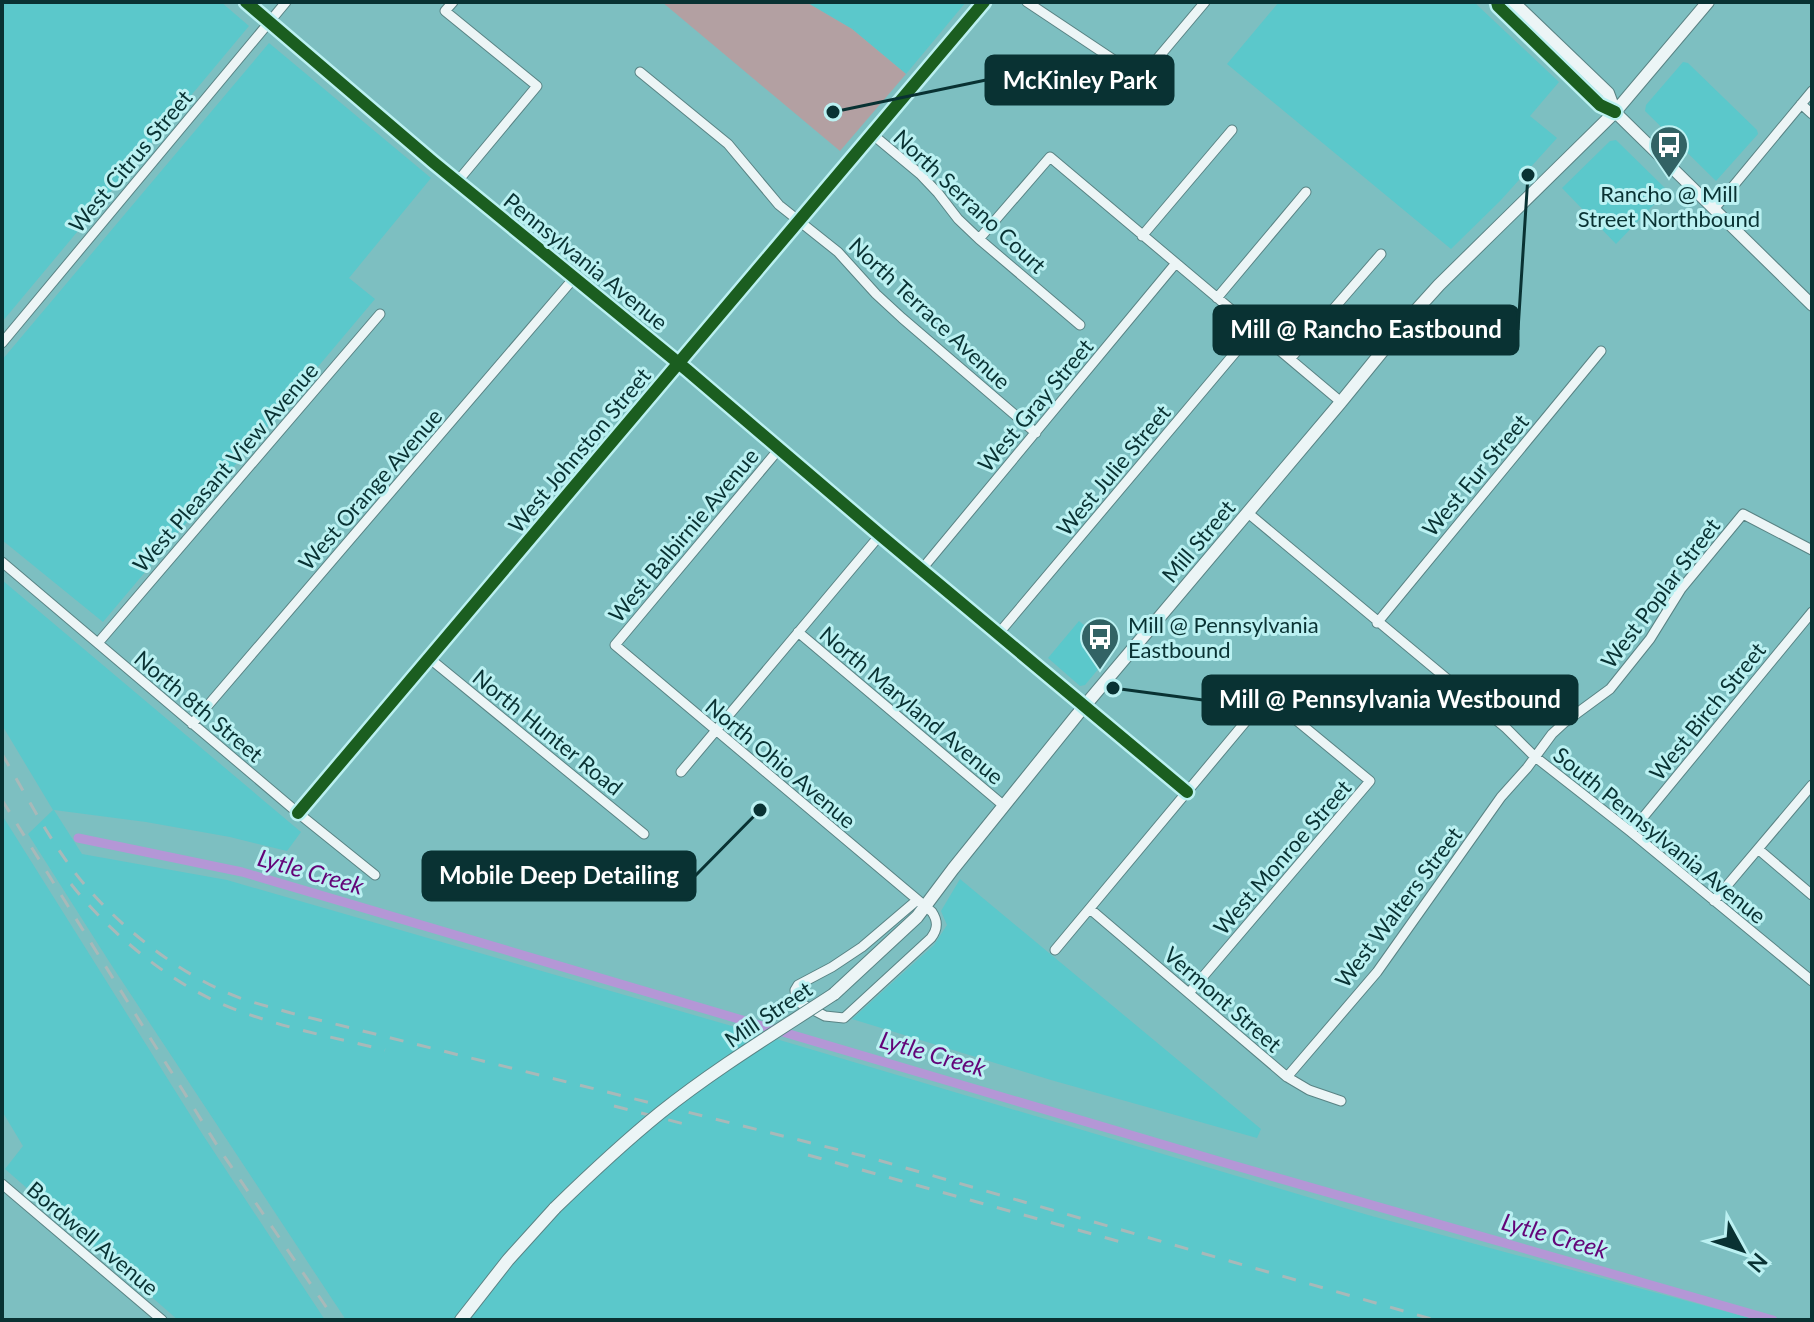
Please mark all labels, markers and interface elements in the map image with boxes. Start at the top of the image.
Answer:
callout: McKinley Park [986,56,1173,104]
text: McKinley Park [1003,65,1158,94]
street label: West Citrus Street [63,84,197,238]
street label: North Serrano Court [888,123,1052,279]
bus stop icon: Rancho @ Mill Street Northbound [1648,124,1690,179]
place label: Rancho @ Mill Street Northbound [1578,180,1760,232]
street label: Pennsylvania Avenue [499,187,673,335]
street label: North Terrace Avenue [844,231,1016,395]
callout: Mill @ Rancho Eastbound [1214,306,1518,354]
text: Mill @ Rancho Eastbound [1230,314,1502,343]
street label: West Gray Street [972,333,1098,477]
street label: West Pleasant View Avenue [127,357,323,577]
street label: West Johnston Street [502,362,656,538]
street label: West Julie Street [1050,399,1176,541]
street label: West Orange Avenue [292,403,448,575]
street label: West Fur Street [1416,408,1534,542]
street label: West Balbirnie Avenue [602,442,764,628]
street label: Mill Street [1156,494,1240,588]
street label: West Poplar Street [1595,513,1725,673]
place label: Mill @ Pennsylvania Eastbound [1128,611,1319,663]
bus stop icon: Mill @ Pennsylvania Eastbound [1079,616,1121,671]
street label: North Maryland Avenue [815,620,1009,790]
street label: West Birch Street [1643,637,1771,785]
street label: North 8th Street [129,644,269,768]
street label: North Hunter Road [468,663,628,801]
callout: Mill @ Pennsylvania Westbound [1203,676,1577,724]
text: Mill @ Pennsylvania Westbound [1219,684,1561,713]
street label: North Ohio Avenue [700,692,862,834]
street label: South Pennsylvania Avenue [1548,741,1772,929]
street label: West Monroe Street [1207,774,1357,940]
street label: West Walters Street [1329,821,1467,993]
water label: Lytle Creek [255,842,368,900]
callout: Mobile Deep Detailing [423,852,695,900]
text: Mobile Deep Detailing [439,860,679,889]
street label: Vermont Street [1159,941,1287,1057]
street label: Mill Street [719,975,817,1053]
water label: Lytle Creek [877,1024,990,1082]
street label: Bordwell Avenue [22,1175,164,1301]
water label: Lytle Creek [1499,1206,1612,1264]
north arrow [1702,1210,1782,1290]
text: N [1742,1248,1773,1278]

